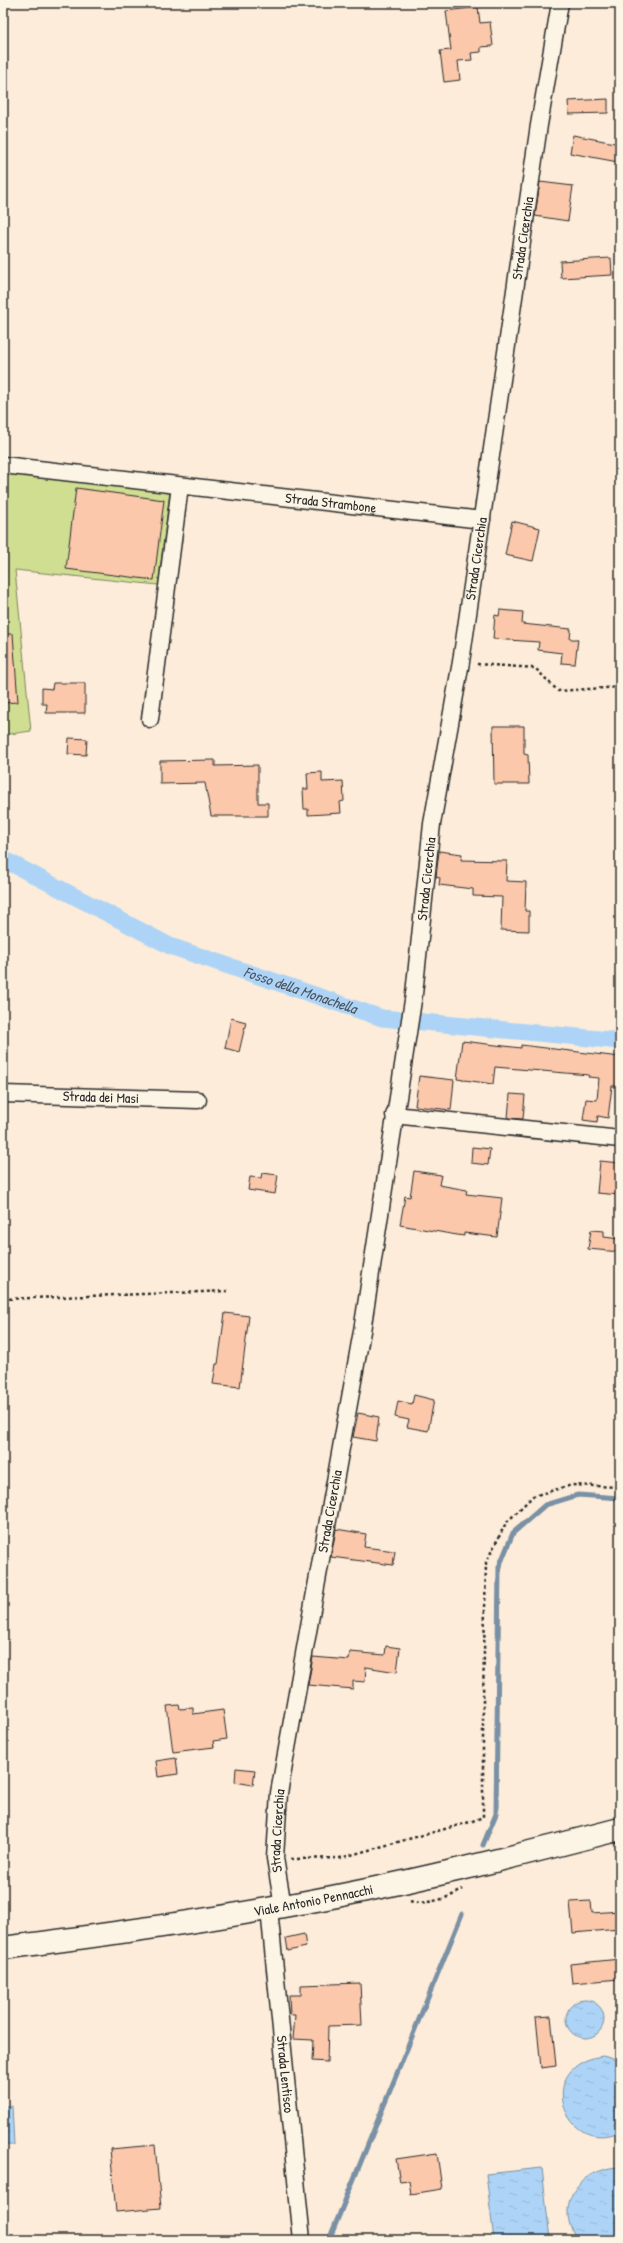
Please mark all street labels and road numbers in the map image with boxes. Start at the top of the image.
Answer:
street label: Strada Cicerchia [507,195,538,281]
street label: Strada Strambone [284,487,378,517]
street label: Strada Cicerchia [460,515,491,601]
street label: Strada Cicerchia [412,836,440,921]
street label: Strada dei Masi [63,1086,139,1107]
street label: Strada Cicerchia [312,1468,346,1554]
street label: Strada Cicerchia [265,1787,289,1874]
street label: Viale Antonio Pennacchi [252,1879,375,1920]
street label: Strada Lentisco [273,2034,299,2114]

